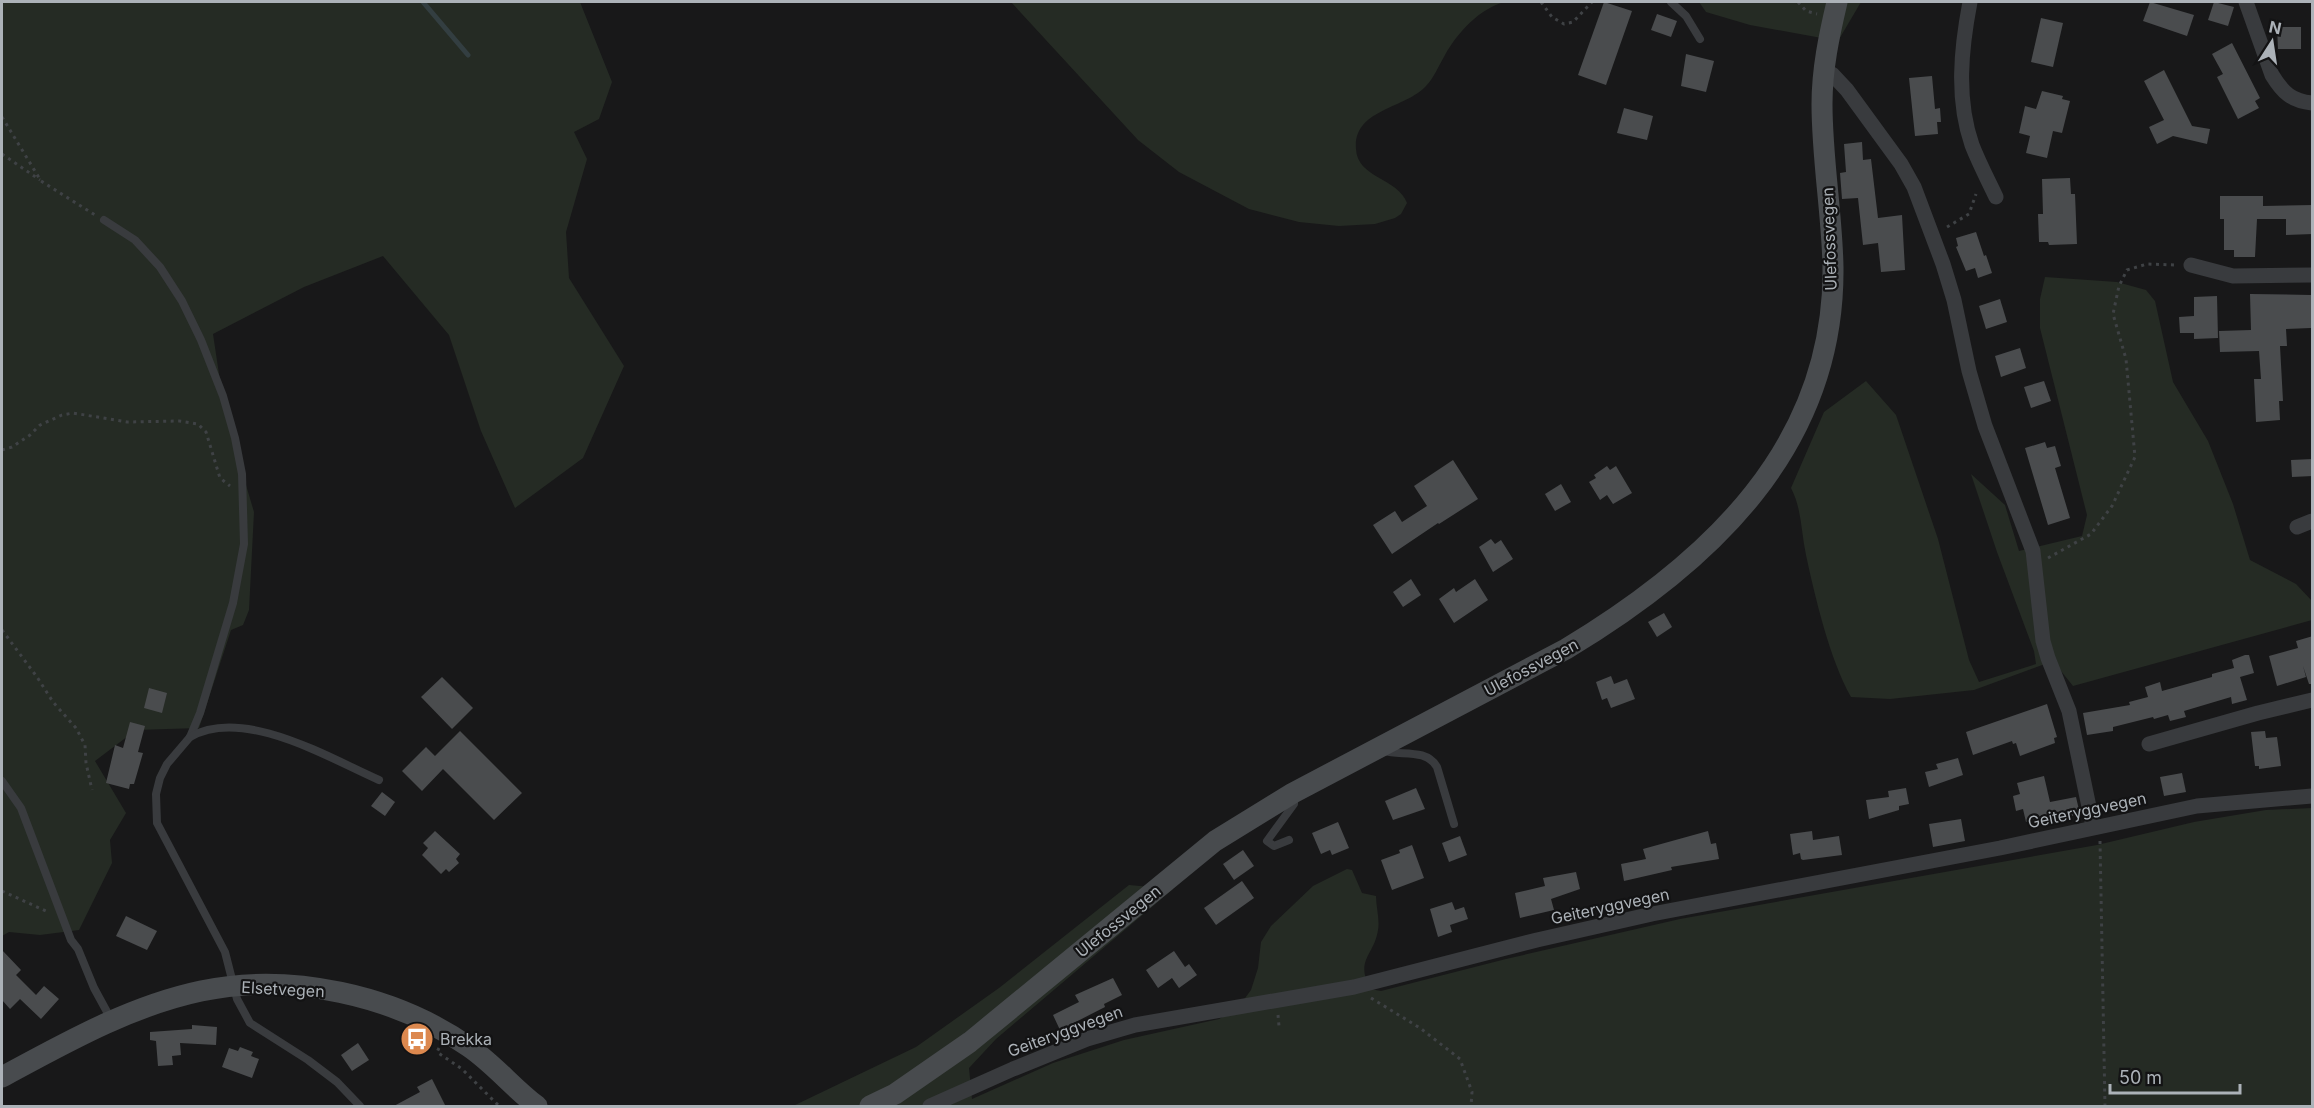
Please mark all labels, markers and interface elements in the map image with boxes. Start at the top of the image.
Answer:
north arrow [2242,12,2302,72]
text: N [2267,16,2283,38]
street label: Ulefossvegen [1817,187,1841,291]
street label: Ulefossvegen [1481,634,1581,700]
street label: Geiteryggvegen [2026,788,2148,832]
street label: Ulefossvegen [1071,881,1165,961]
street label: Geiteryggvegen [1549,884,1671,928]
street label: Elsetvegen [241,977,325,1001]
street label: Geiteryggvegen [1005,1001,1125,1061]
bus stop icon: Brekka [399,1021,435,1057]
place label: Brekka [440,1029,492,1049]
scale bar [2110,1057,2240,1095]
text: 50 m [2119,1067,2162,1088]

